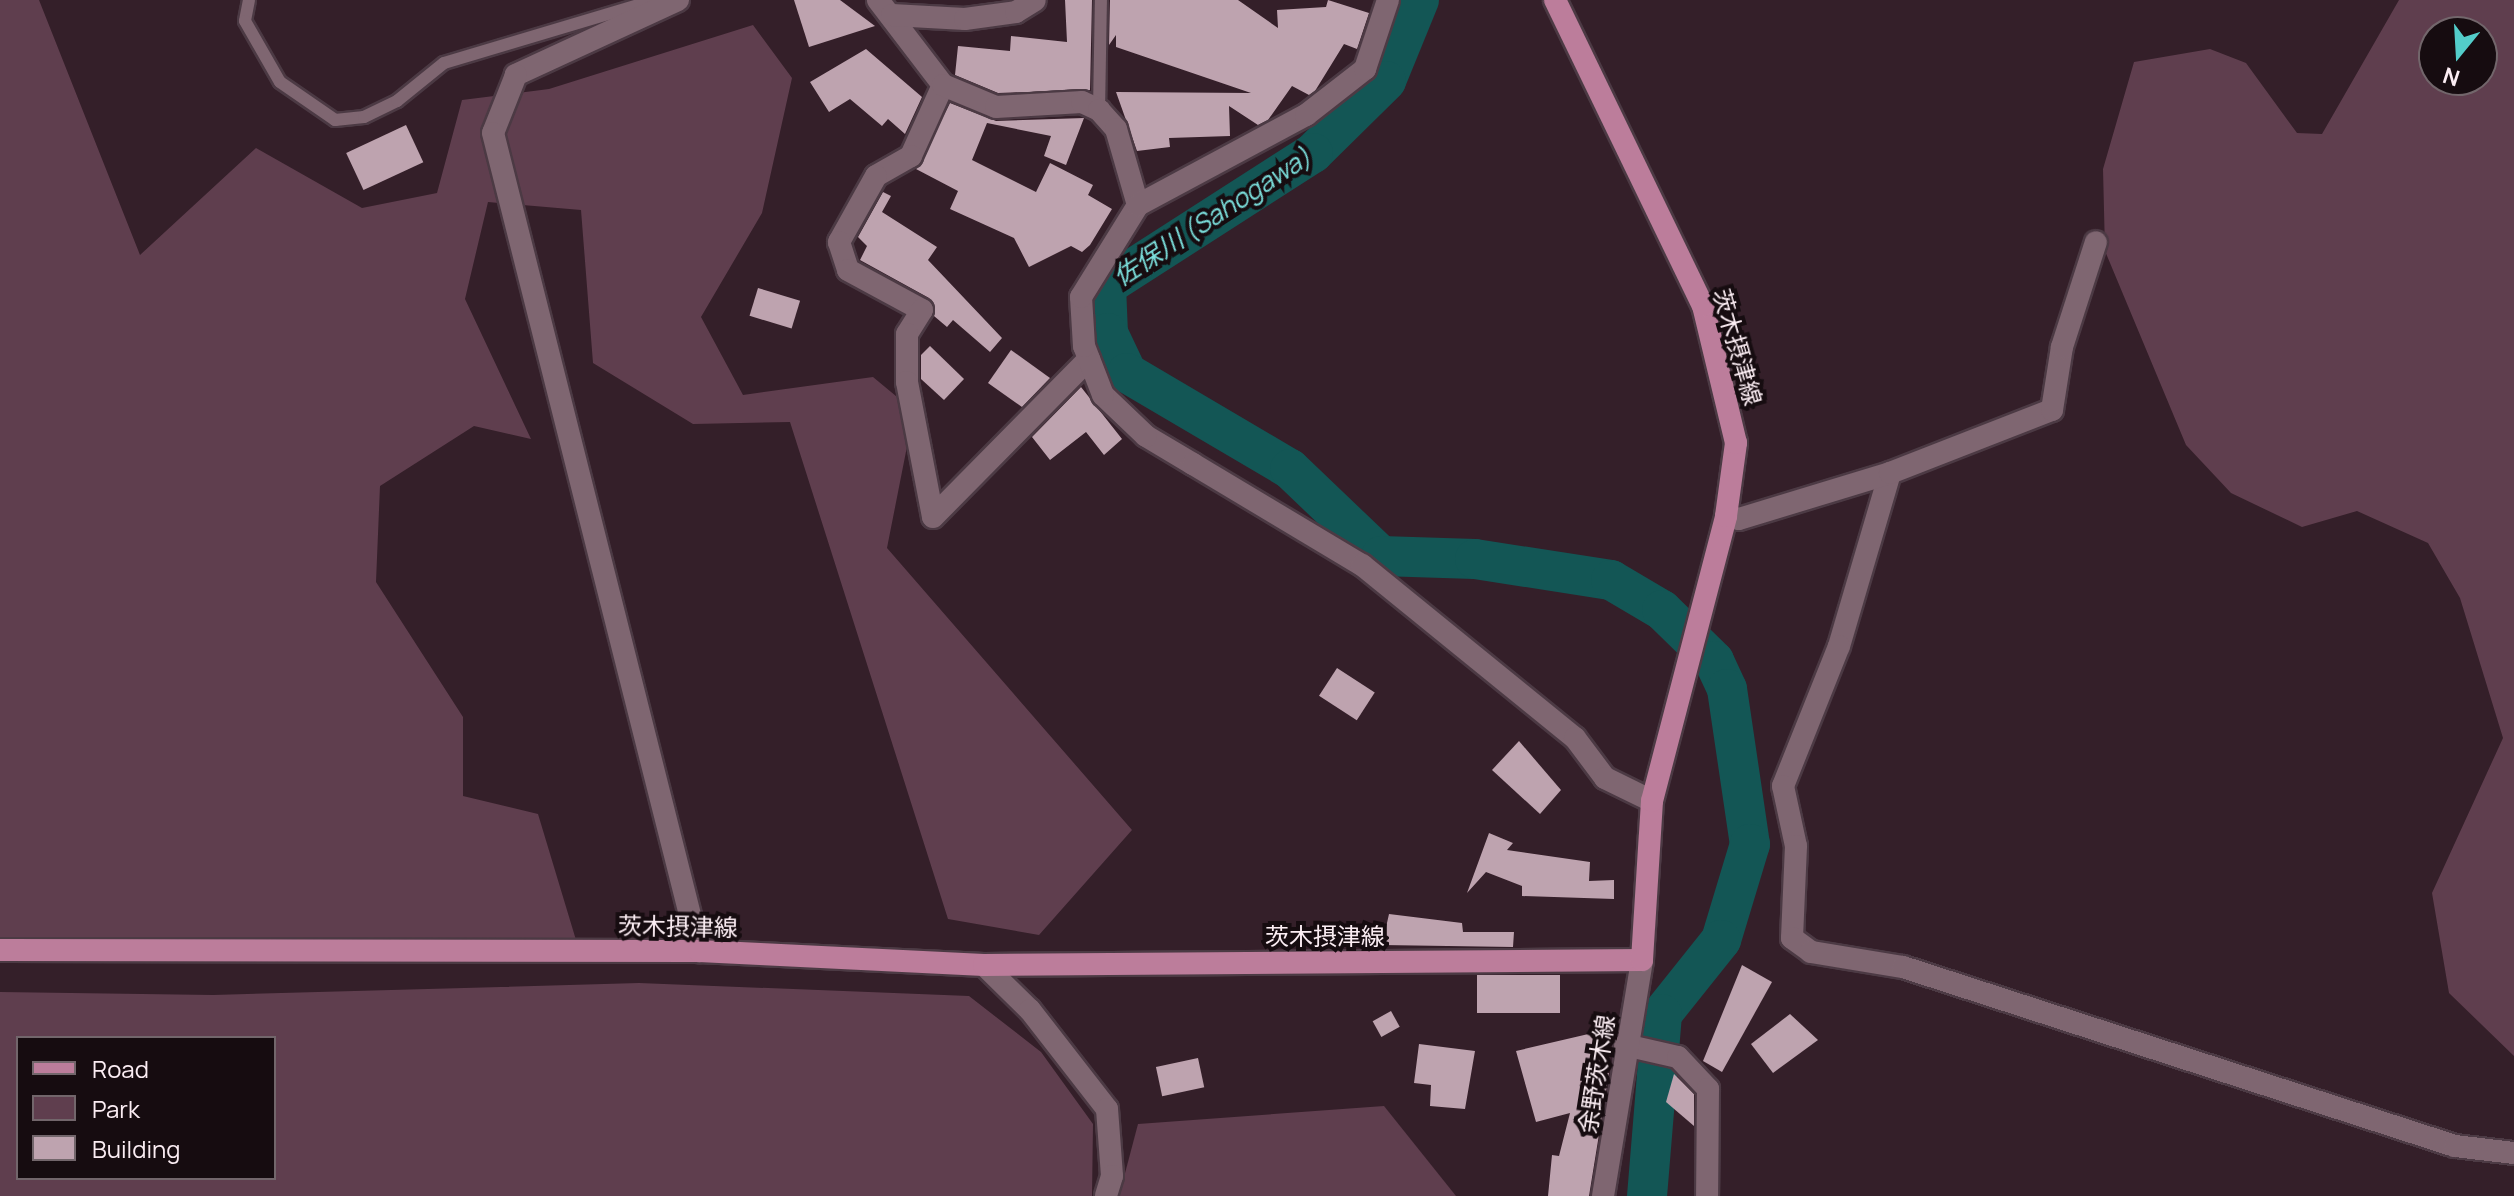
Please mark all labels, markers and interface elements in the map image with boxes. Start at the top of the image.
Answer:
north arrow [2418,16,2498,96]
text: N [2439,60,2463,94]
water label: 佐保川 (Sahogawa) [1108,142,1316,292]
street label: 茨木摂津線 [1708,285,1768,409]
street label: 茨木摂津線 [618,911,738,941]
street label: 茨木摂津線 [1265,922,1385,950]
street label: 余野茨木線 [1572,1012,1620,1136]
legend [16,1036,276,1180]
text: Road [92,1052,149,1085]
text: Park [92,1092,140,1125]
text: Building [92,1132,180,1165]

